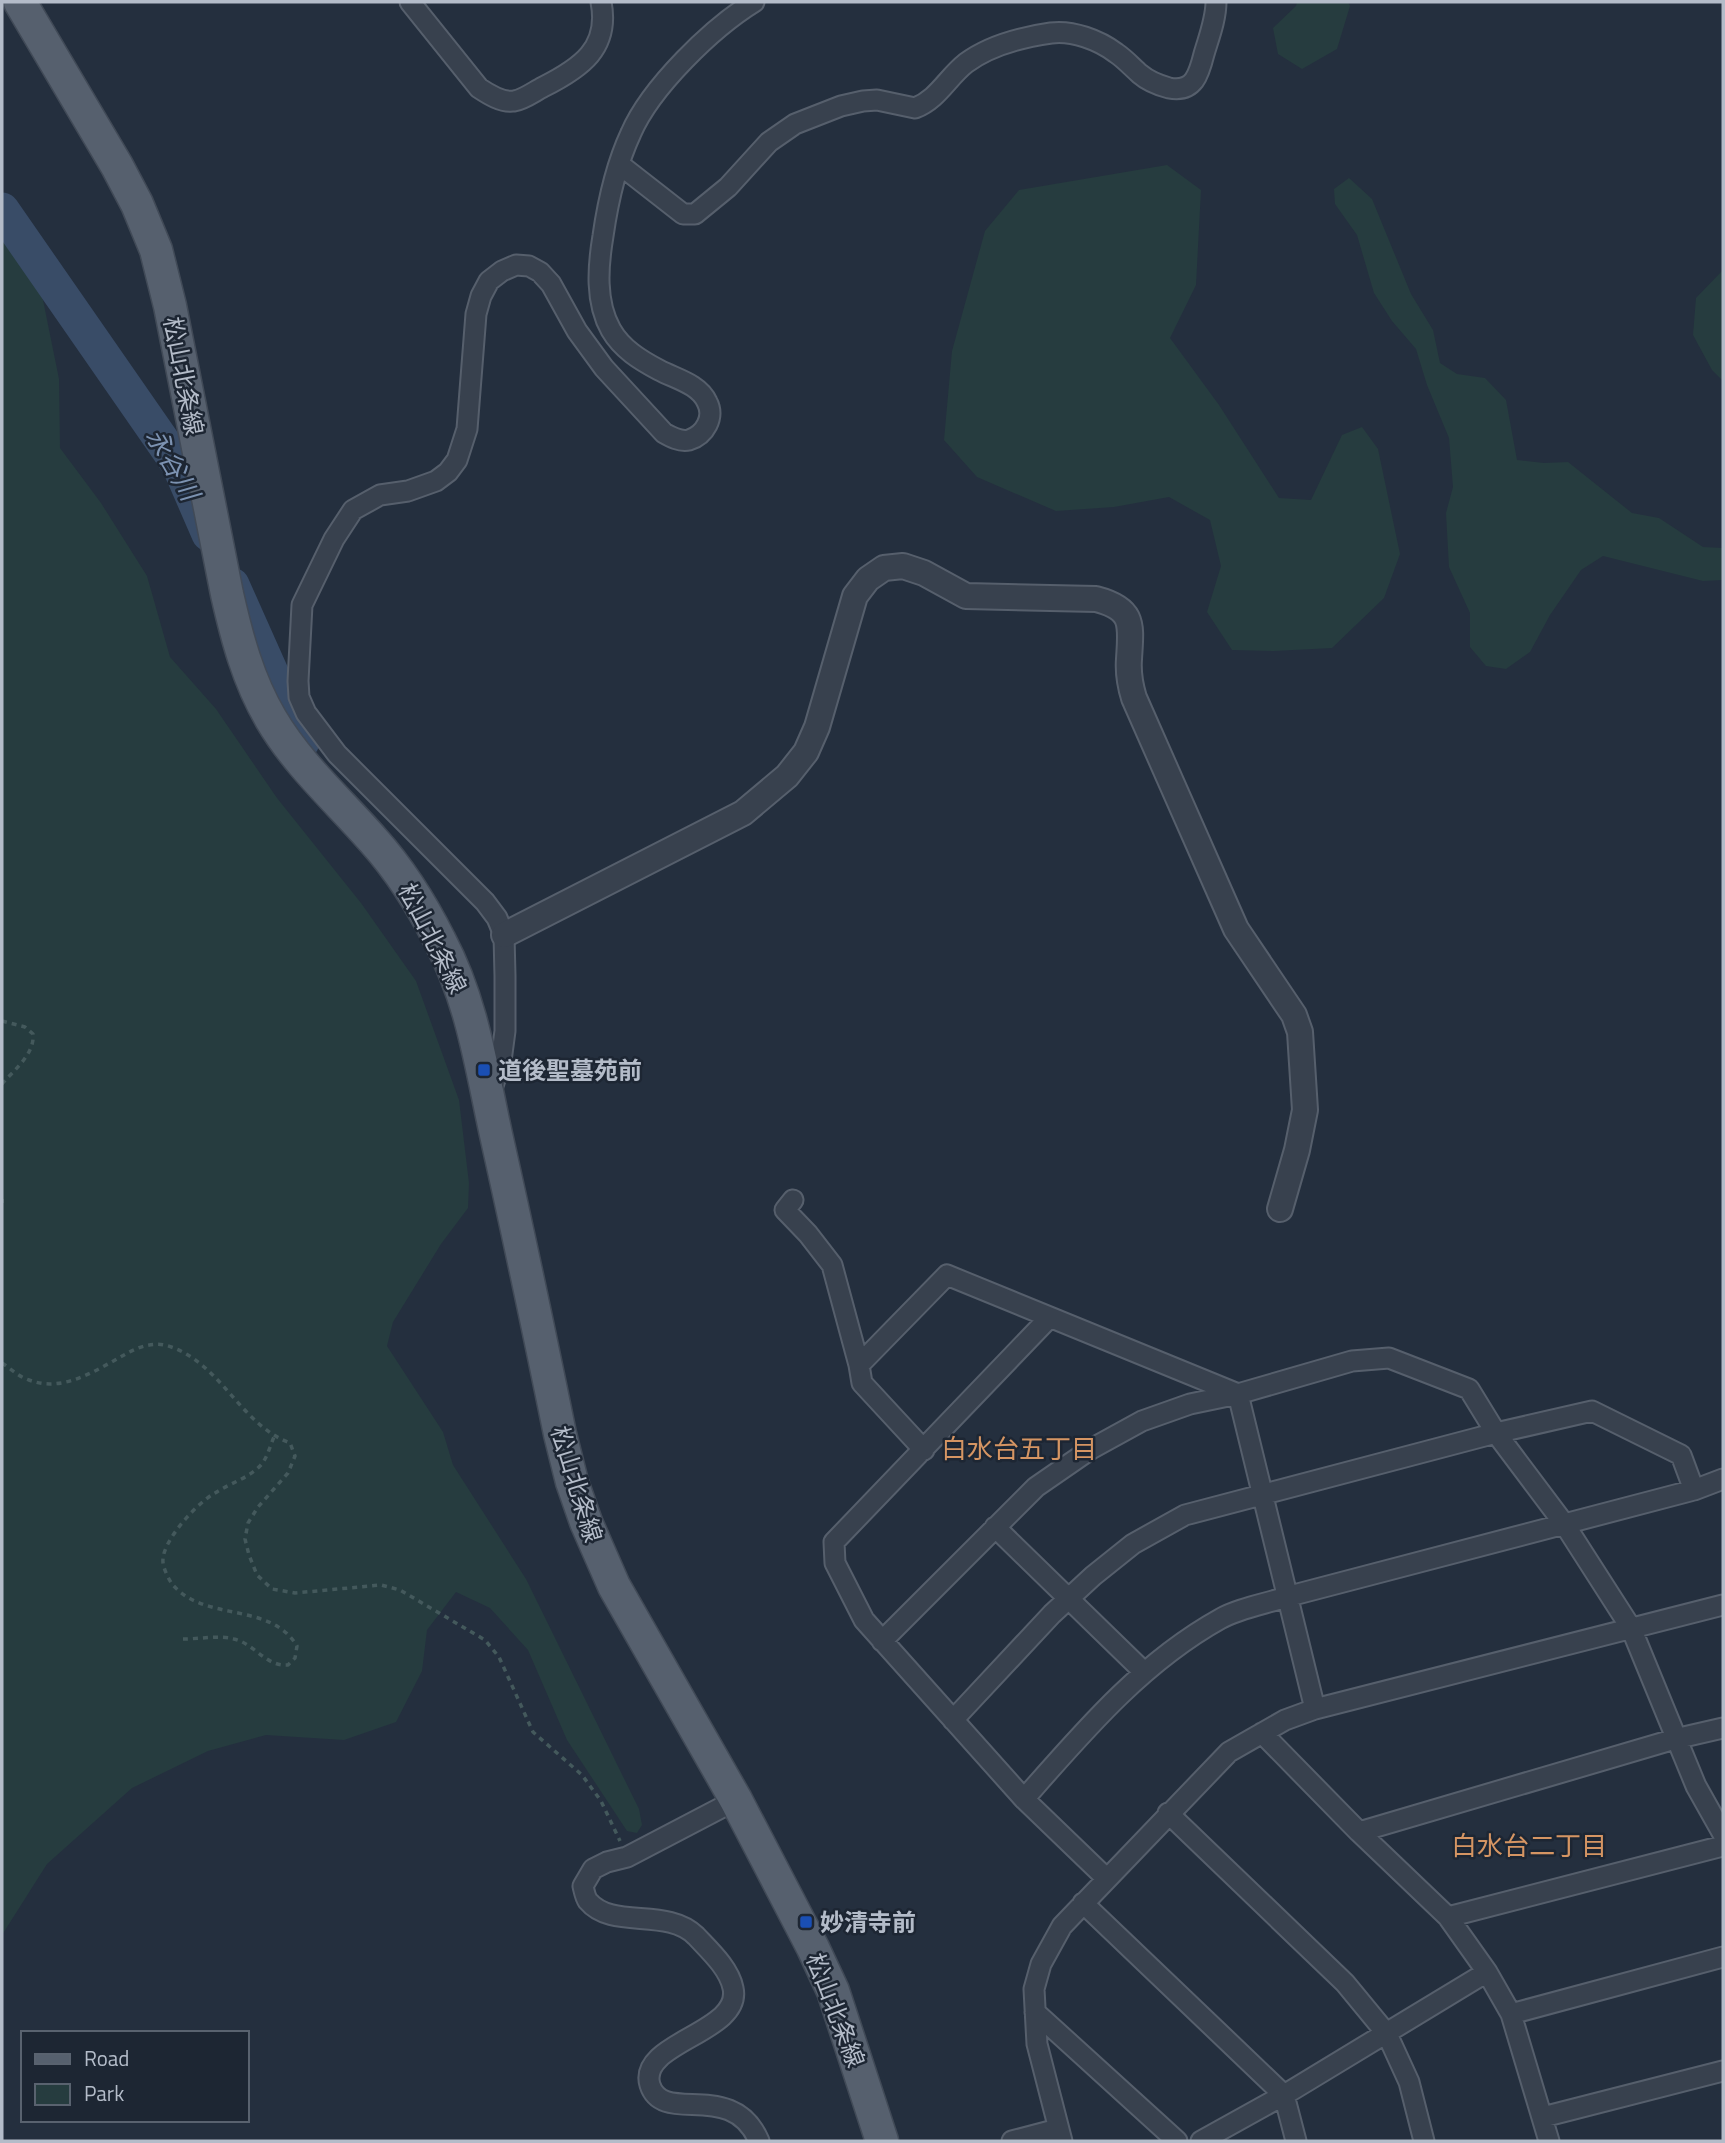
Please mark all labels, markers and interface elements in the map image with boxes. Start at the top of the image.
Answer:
street label: 松山北条線 [155,314,213,438]
water label: 永谷川 [137,420,211,510]
street label: 松山北条線 [390,876,476,1000]
place label: 道後聖墓苑前 [498,1052,642,1088]
marker: 道後聖墓苑前 [476,1062,492,1078]
street label: 松山北条線 [542,1421,612,1547]
district label: 白水台五丁目 [941,1429,1097,1468]
district label: 白水台二丁目 [1451,1826,1607,1865]
place label: 妙清寺前 [820,1904,916,1940]
marker: 妙清寺前 [798,1914,814,1930]
street label: 松山北条線 [798,1948,874,2072]
legend [21,2031,248,2122]
text: Road [84,2042,129,2074]
text: Park [84,2077,124,2109]

